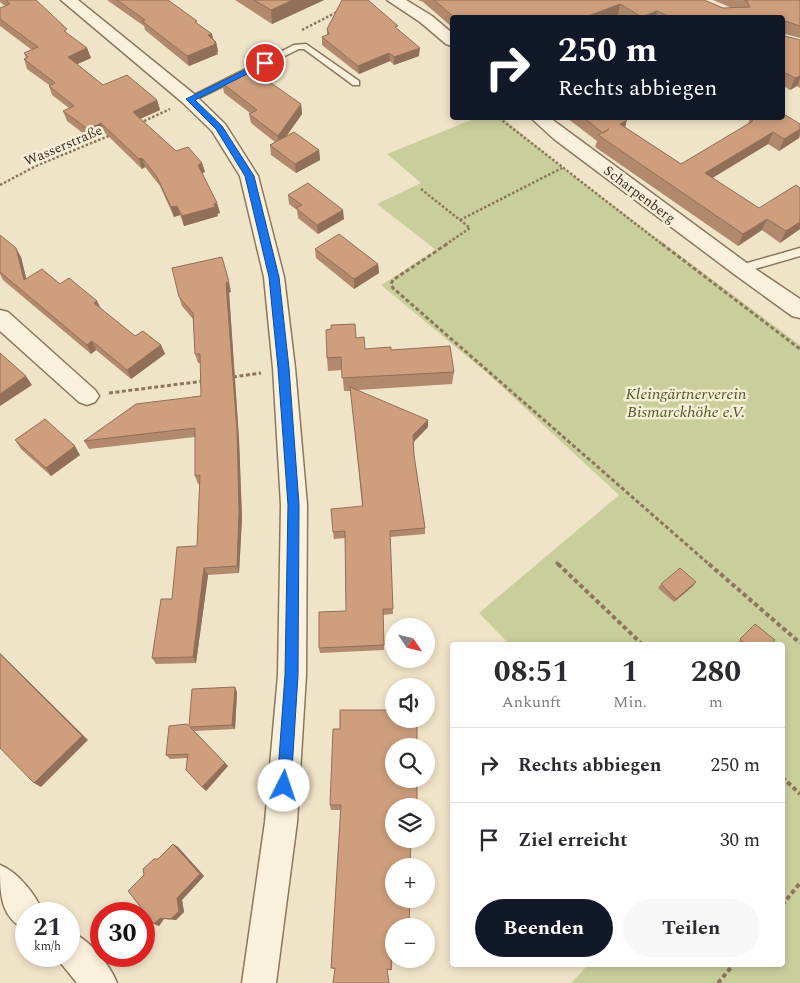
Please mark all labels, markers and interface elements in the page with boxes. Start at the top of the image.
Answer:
text: 250 m [558,24,657,77]
icon: right [475,35,540,100]
pin [244,42,286,84]
icon: arrive [251,49,279,77]
text: Rechts abbiegen [558,72,717,105]
street label: Wasserstraße [21,119,106,171]
street label: Scharpenberg [599,160,680,229]
park label: Kleingärtnerverein Bismarckhöhe e.V. [626,382,747,424]
north arrow [385,618,435,668]
map controls [385,618,435,968]
text: 08:51 [494,649,569,695]
text: 1 [622,649,638,695]
text: 280 [691,649,741,695]
button: sound [385,678,435,728]
text: Ankunft [502,690,561,714]
text: Min. [613,690,647,714]
text: m [709,690,723,714]
button: search [385,738,435,788]
icon: right [475,751,503,779]
text: Rechts abbiegen [518,751,662,780]
text: 250 m [710,751,760,780]
position arrow [257,759,309,811]
button: layers [385,798,435,848]
icon: arrive [475,826,503,854]
text: Ziel erreicht [518,826,628,855]
text: 30 m [720,826,760,855]
button: + [385,858,435,908]
button: Beenden [475,899,613,957]
button: Teilen [623,899,760,957]
speed limit sign: 30 [90,902,155,967]
text: 21 [33,909,62,947]
button: − [385,918,435,968]
text: km/h [34,937,61,956]

